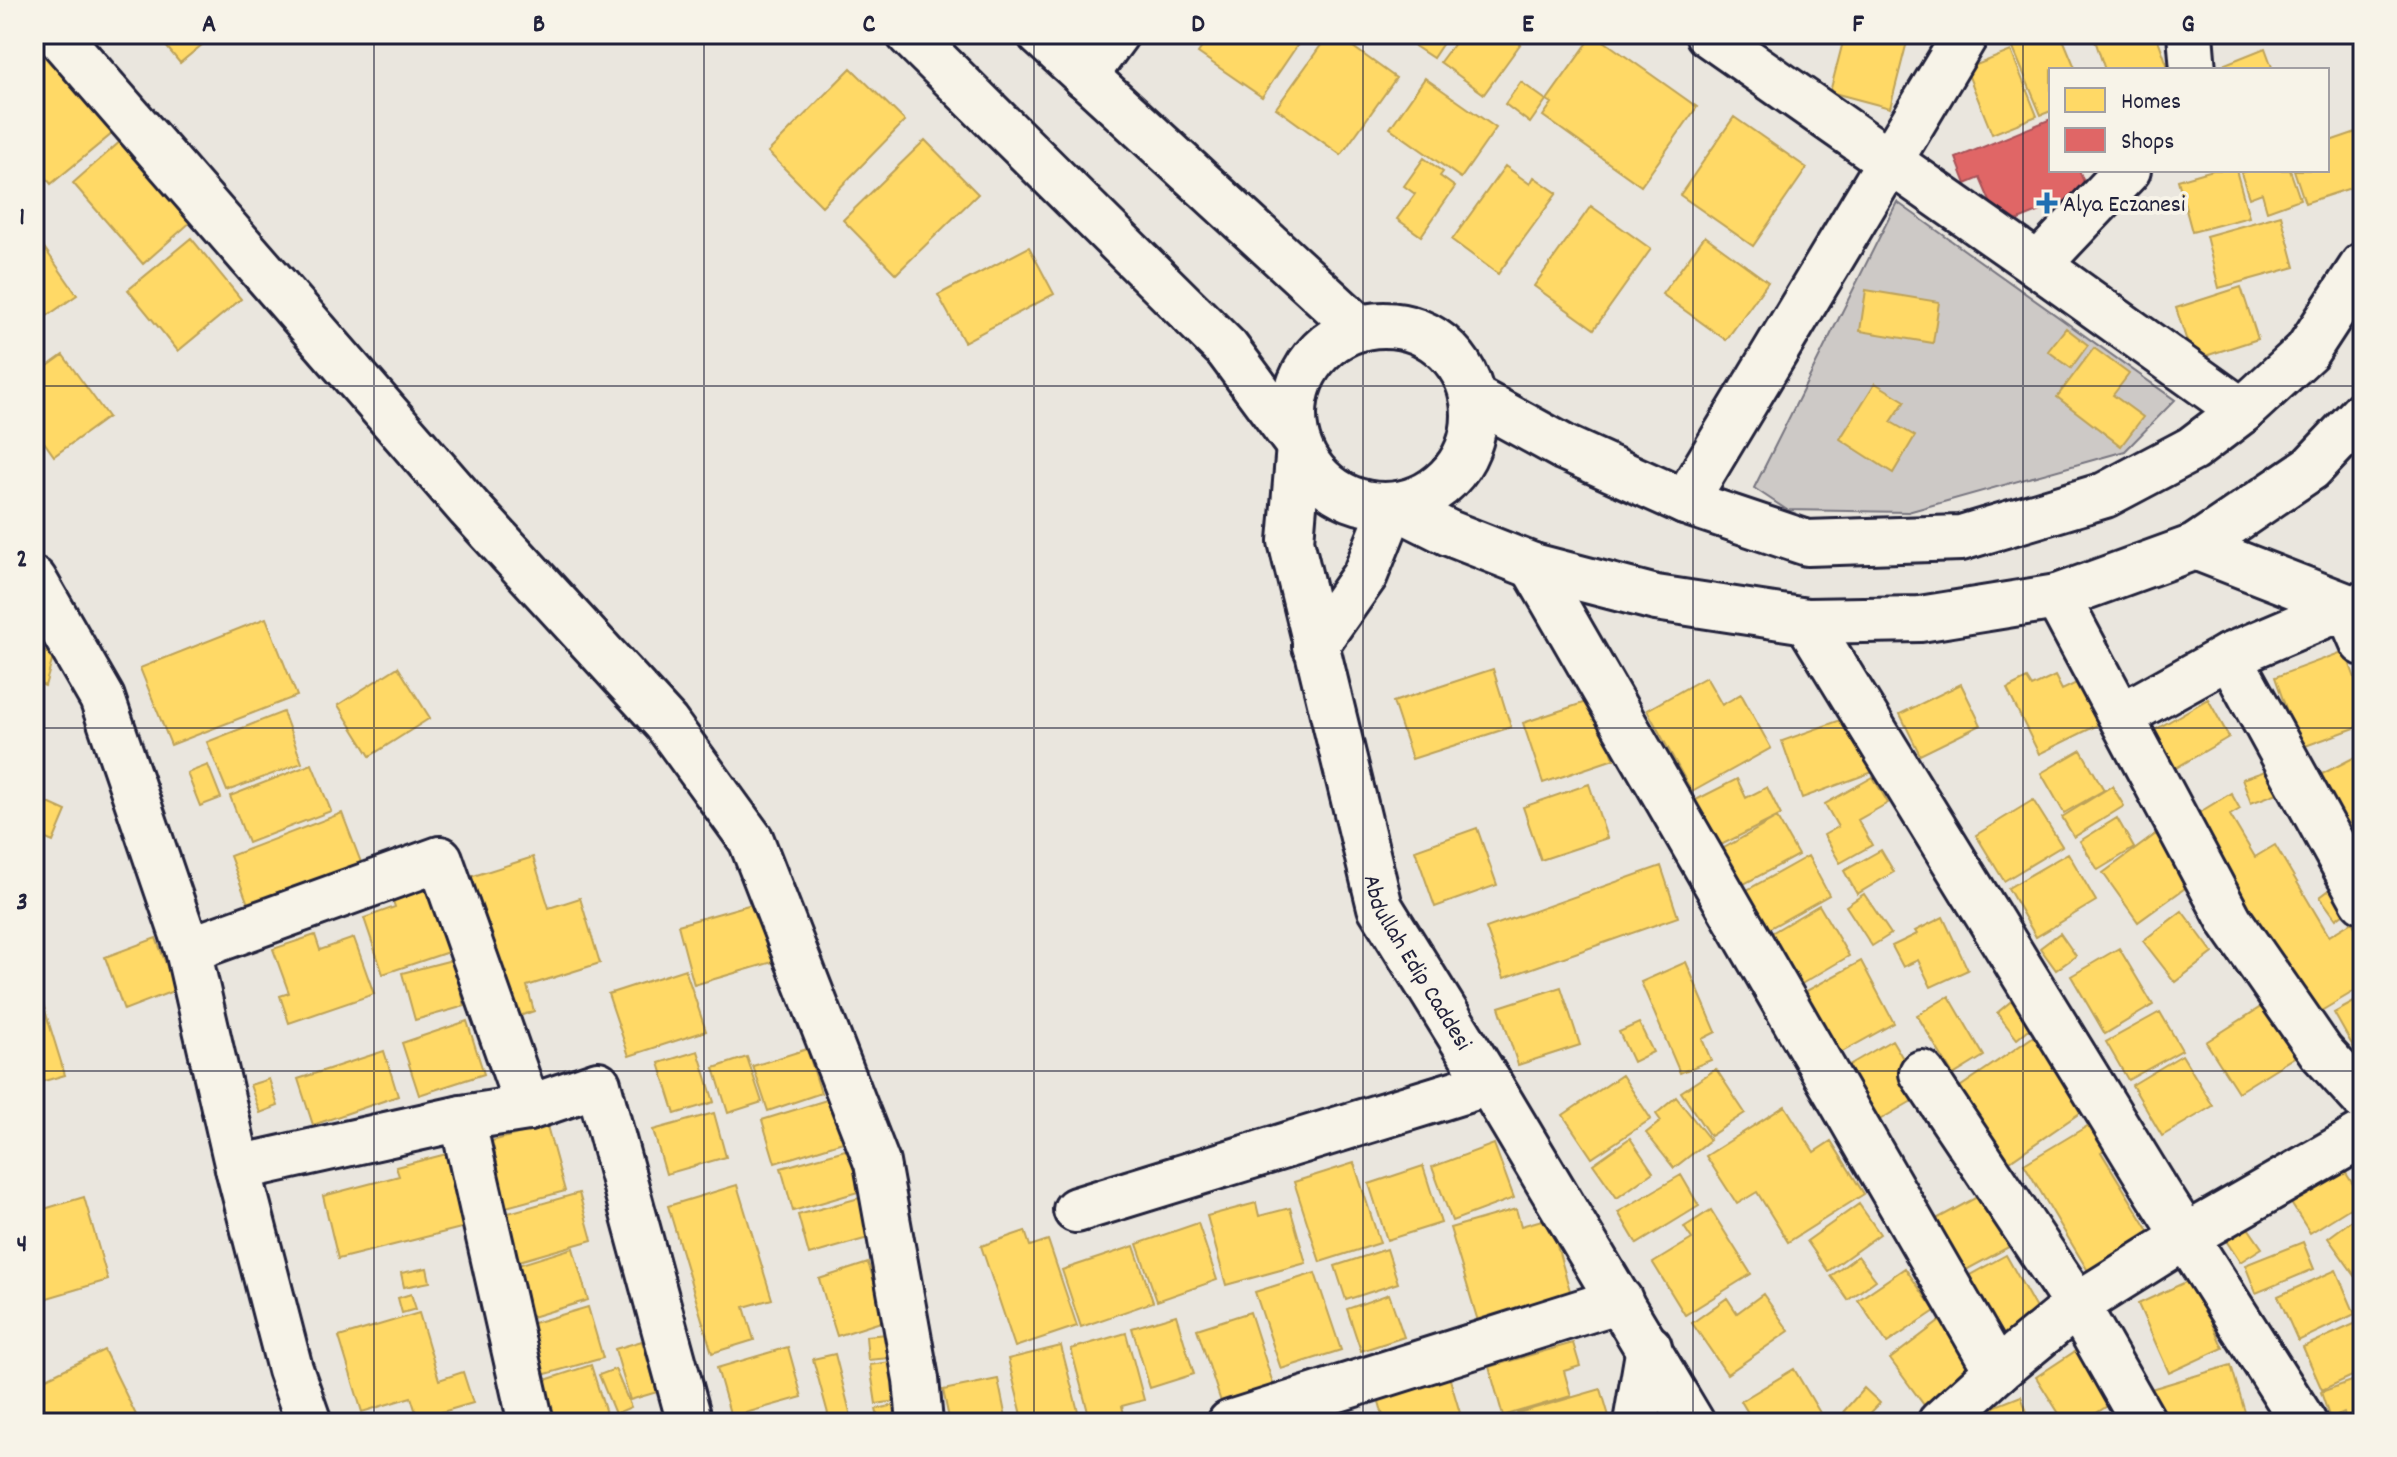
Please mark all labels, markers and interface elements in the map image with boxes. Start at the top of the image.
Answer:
text: A [202,7,216,44]
text: B [533,7,545,44]
text: C [863,7,876,44]
text: D [1191,7,1205,44]
text: E [1522,7,1534,44]
text: F [1852,7,1864,44]
text: G [2181,7,2195,44]
legend [2049,68,2329,172]
text: Homes [2121,86,2181,120]
text: Shops [2121,126,2174,160]
place label: Alya Eczanesi [2063,189,2185,223]
marker: Alya Eczanesi [2038,194,2056,212]
text: 1 [19,200,25,237]
text: 2 [16,542,28,579]
street label: Abdullah Edip Caddesi [1353,872,1479,1058]
text: 3 [16,885,28,922]
text: 4 [17,1227,27,1264]

